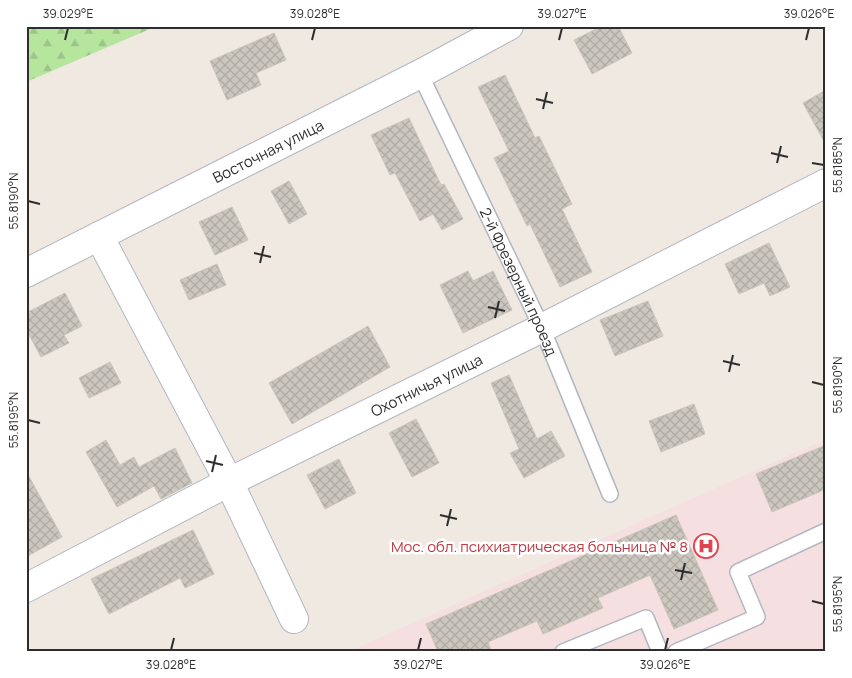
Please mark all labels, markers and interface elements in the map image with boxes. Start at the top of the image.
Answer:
text: 39.029°E [43,5,94,22]
text: 39.028°E [290,5,340,22]
text: 39.027°E [537,5,587,22]
text: 39.026°E [784,5,835,22]
street label: Восточная улица [209,114,327,188]
text: 55.8185°N [829,137,846,193]
text: 55.8190°N [5,173,22,229]
street label: 2-й Фрезерный проезд [475,204,563,359]
street label: Охотничья улица [367,349,486,421]
text: 55.8190°N [829,357,846,413]
text: 55.8195°N [5,392,22,448]
hospital icon: Мос. обл. психиатрическая больница № 8 [693,533,719,559]
place label: Мос. обл. психиатрическая больница № 8 [391,536,688,557]
text: 55.8195°N [829,576,846,632]
text: 39.028°E [146,656,196,673]
text: 39.027°E [393,656,443,673]
text: 39.026°E [640,656,691,673]

